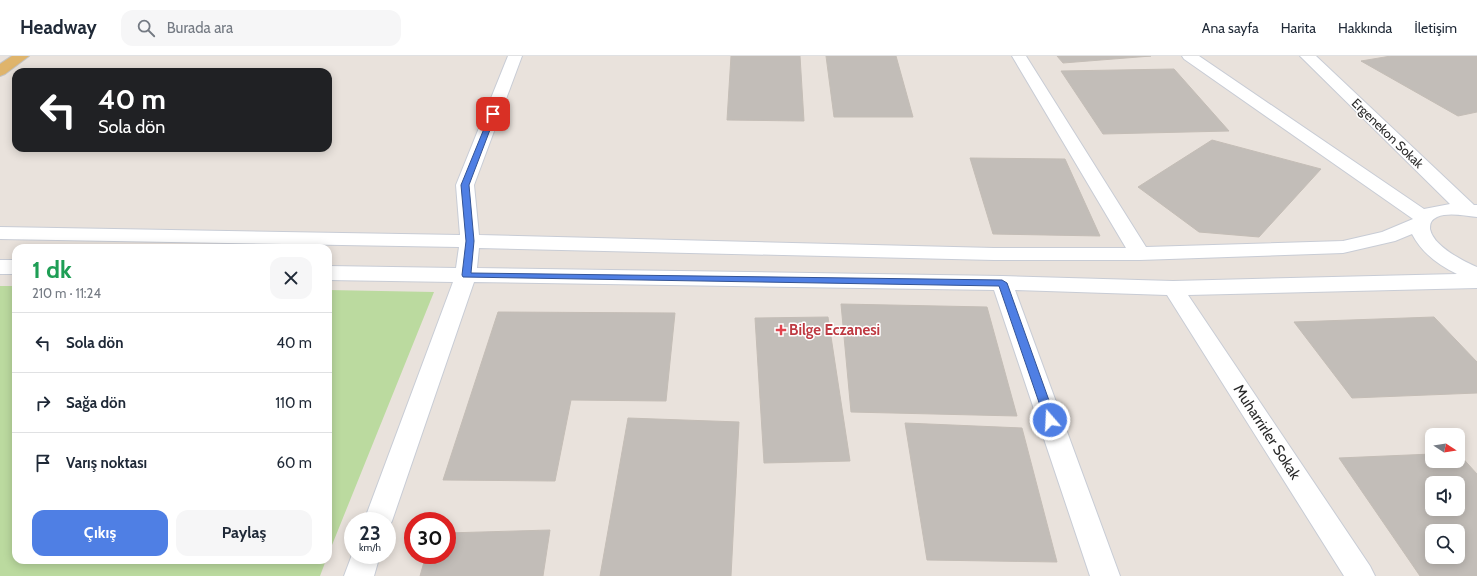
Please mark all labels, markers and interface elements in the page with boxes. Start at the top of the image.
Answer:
search box [121,10,401,46]
text: Headway [20,16,97,39]
icon: search [135,17,157,39]
text: Burada ara [167,19,233,37]
text: Ana sayfa [1202,19,1259,37]
text: Harita [1281,19,1316,37]
text: Hakkında [1338,19,1392,37]
text: İletişim [1414,19,1457,37]
text: 40 m [98,82,166,116]
icon: left [32,84,84,136]
street label: Ergenekon Sokak [1349,95,1427,171]
pin [476,97,510,131]
icon: arrive [482,103,504,125]
text: Sola dön [98,116,165,138]
text: 1 dk [32,255,72,284]
button: close [270,257,312,299]
text: 210 m · 11:24 [32,285,101,301]
place label: Bilge Eczanesi [789,321,880,339]
marker: Bilge Eczanesi [776,325,786,335]
icon: left [32,332,54,354]
text: Sola dön [66,334,123,352]
text: 40 m [276,334,312,352]
street label: Muharrirler Sokak [1230,381,1304,483]
icon: right [32,392,54,414]
text: Sağa dön [66,394,126,412]
text: 110 m [275,394,312,412]
position arrow [1029,399,1071,441]
north arrow [1425,428,1465,468]
map controls [1425,428,1465,564]
icon: arrive [32,452,54,474]
text: Varış noktası [66,454,147,472]
text: 60 m [276,454,312,472]
button: sound [1425,476,1465,516]
button: Çıkış [32,510,168,556]
button: Paylaş [176,510,312,556]
speed limit sign: 30 [404,512,456,564]
text: 23 [359,521,381,545]
button: search [1425,524,1465,564]
text: km/h [359,541,381,554]

